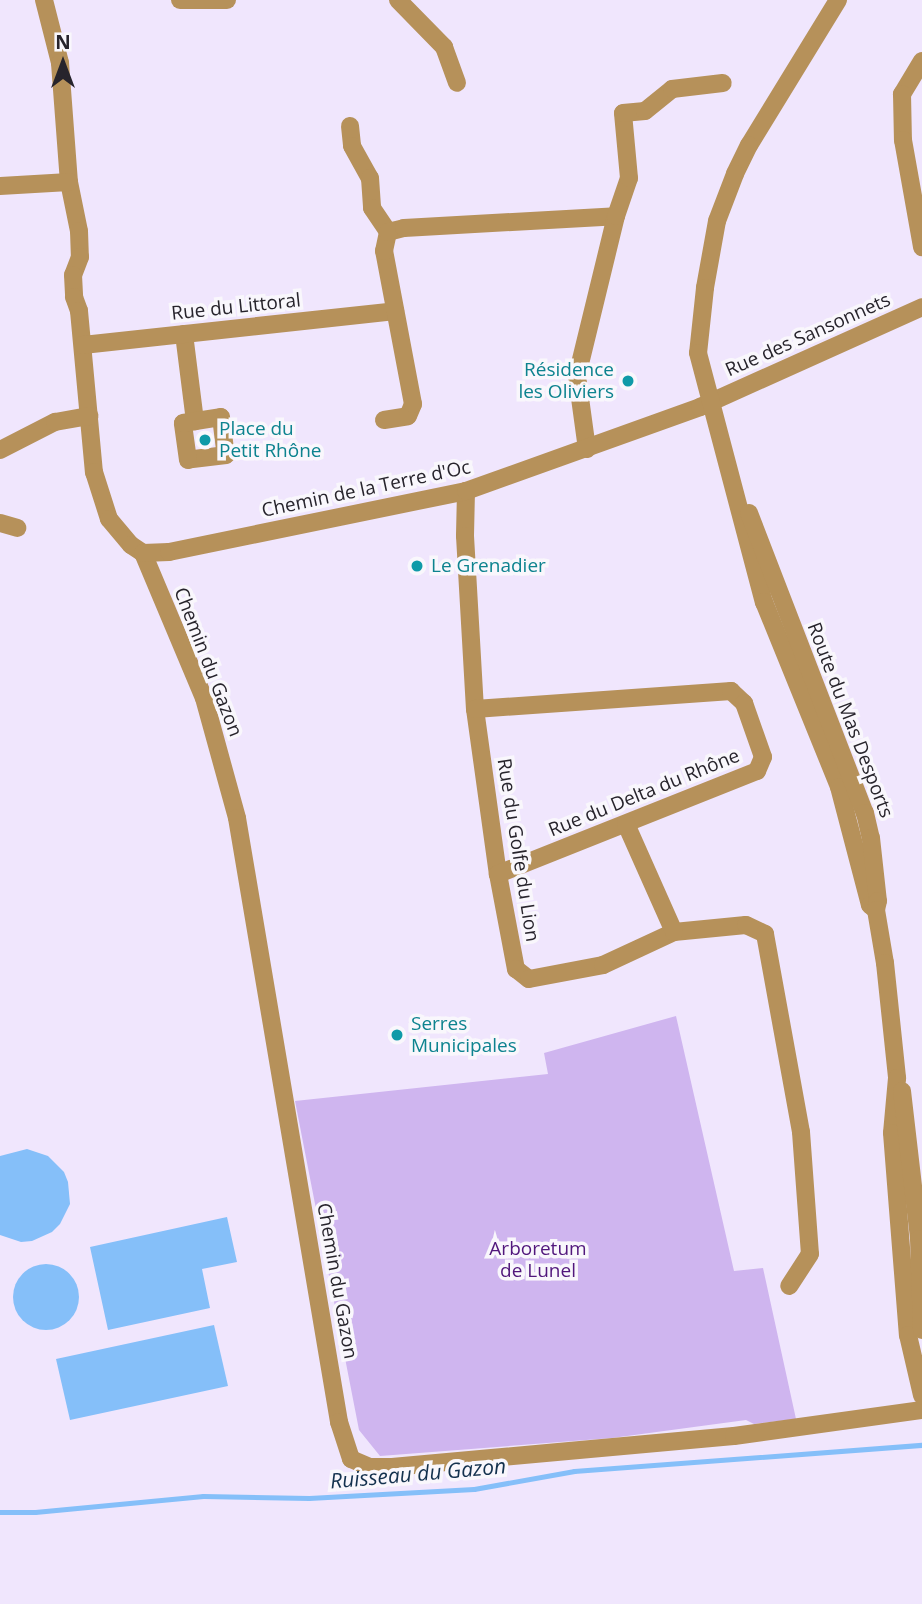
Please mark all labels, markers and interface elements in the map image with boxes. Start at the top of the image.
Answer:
north arrow [28,28,98,98]
text: N [55,29,71,55]
street label: Rue des Sansonnets [722,288,894,382]
street label: Rue du Littoral [170,289,302,325]
place label: Résidence les Oliviers [518,359,614,403]
marker: Résidence les Oliviers [620,373,636,389]
place label: Place du Petit Rhône [219,418,322,462]
marker: Place du Petit Rhône [197,432,213,448]
street label: Chemin de la Terre d'Oc [260,456,472,522]
place label: Le Grenadier [431,555,546,577]
marker: Le Grenadier [409,558,425,574]
street label: Chemin du Gazon [169,584,247,740]
street label: Route du Mas Desports [802,619,898,821]
street label: Rue du Delta du Rhône [545,744,743,842]
street label: Rue du Golfe du Lion [492,757,544,943]
place label: Serres Municipales [411,1013,517,1057]
marker: Serres Municipales [389,1027,405,1043]
street label: Chemin du Gazon [312,1201,362,1361]
park label: Arboretum de Lunel [489,1238,587,1282]
water label: Ruisseau du Gazon [329,1453,507,1493]

